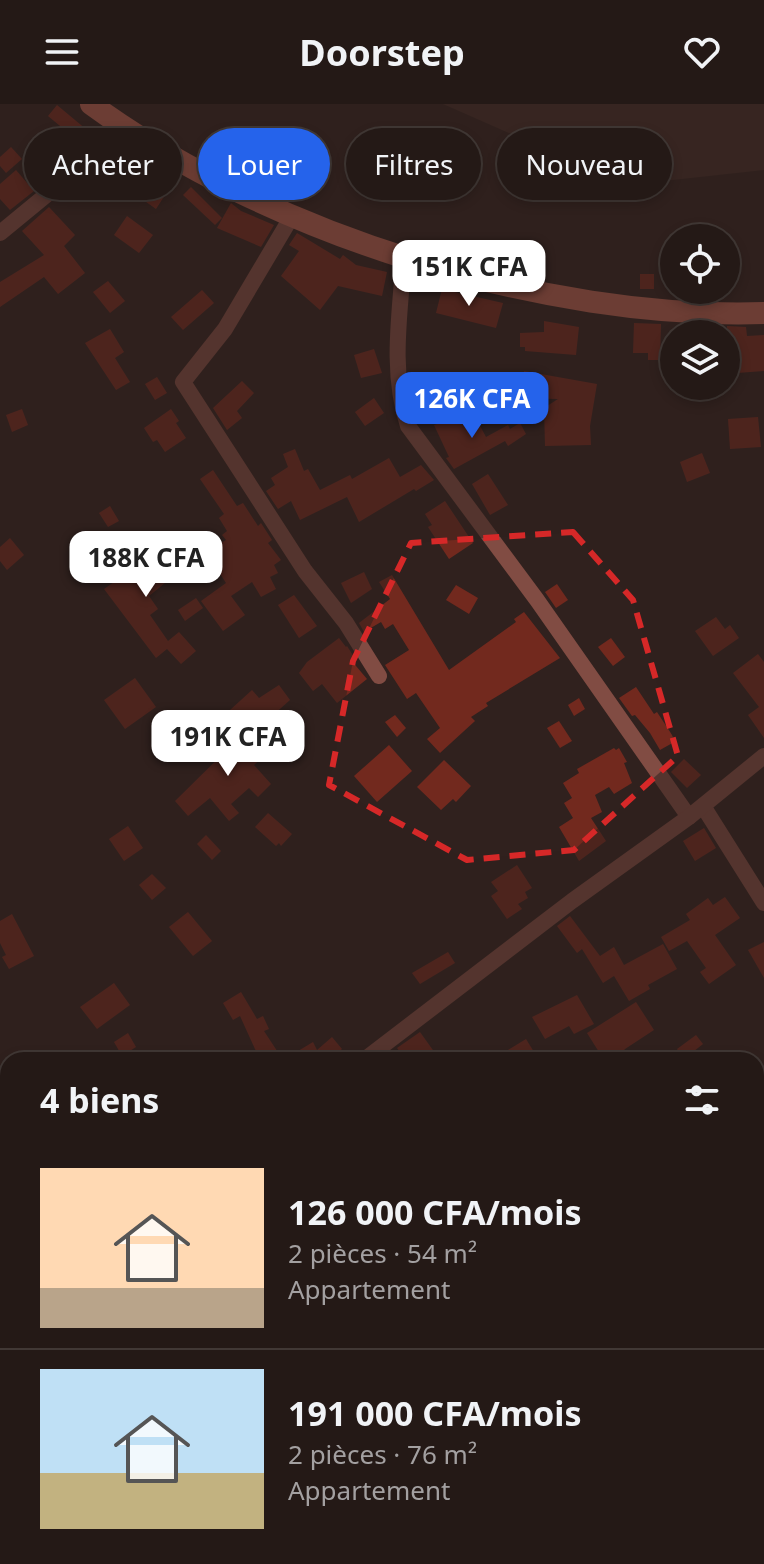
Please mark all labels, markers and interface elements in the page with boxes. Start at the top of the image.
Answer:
text: Doorstep [299,28,465,77]
icon: menu [40,30,84,74]
icon: heart [680,30,724,74]
chip: Acheter [24,128,182,200]
chip: Louer [198,128,330,200]
chip: Filtres [346,128,481,200]
chip: Nouveau [497,128,672,200]
map controls [660,224,740,400]
button: locate [660,224,740,304]
pin: 151K CFA [386,240,552,308]
text: 151K CFA [410,248,528,284]
button: layers [660,320,740,400]
pin: 126K CFA [389,372,555,440]
text: 126K CFA [413,380,531,416]
pin: 188K CFA [63,531,229,599]
text: 188K CFA [87,539,205,575]
pin: 191K CFA [145,710,311,778]
text: 191K CFA [169,718,287,754]
text: 4 biens [40,1077,159,1123]
icon: filters [680,1078,724,1122]
text: 126 000 CFA/mois [288,1189,581,1235]
icon: home [104,1200,200,1296]
text: 2 pièces · 54 m² [288,1235,477,1271]
text: Appartement [288,1271,450,1307]
text: 191 000 CFA/mois [288,1390,581,1436]
icon: home [104,1401,200,1497]
text: 2 pièces · 76 m² [288,1436,477,1472]
text: Appartement [288,1472,450,1508]

